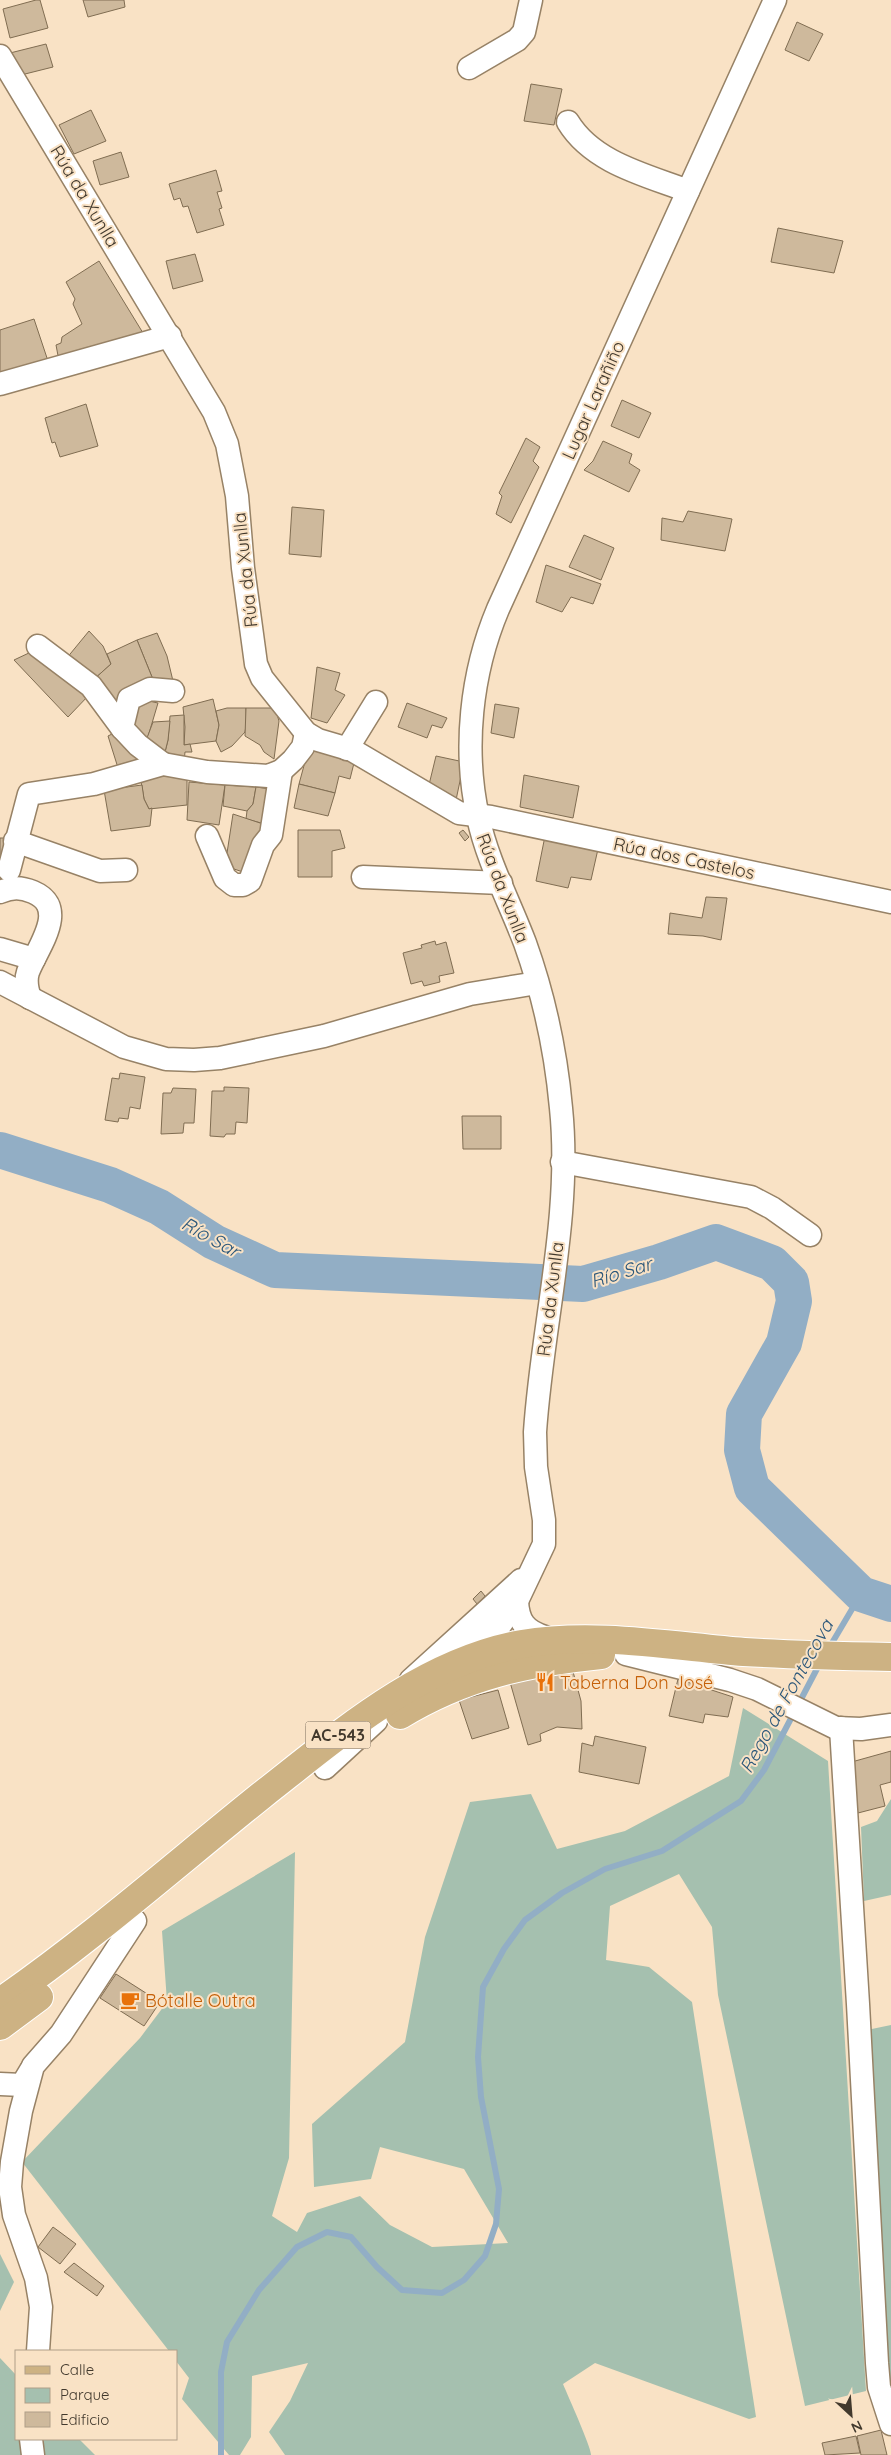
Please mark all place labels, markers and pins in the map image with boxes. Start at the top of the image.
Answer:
restaurant icon: Taberna Don José [534,1671,556,1693]
place label: Taberna Don José [560,1671,713,1694]
cafe icon: Bótalle Outra [119,1989,141,2011]
place label: Bótalle Outra [145,1989,256,2012]

